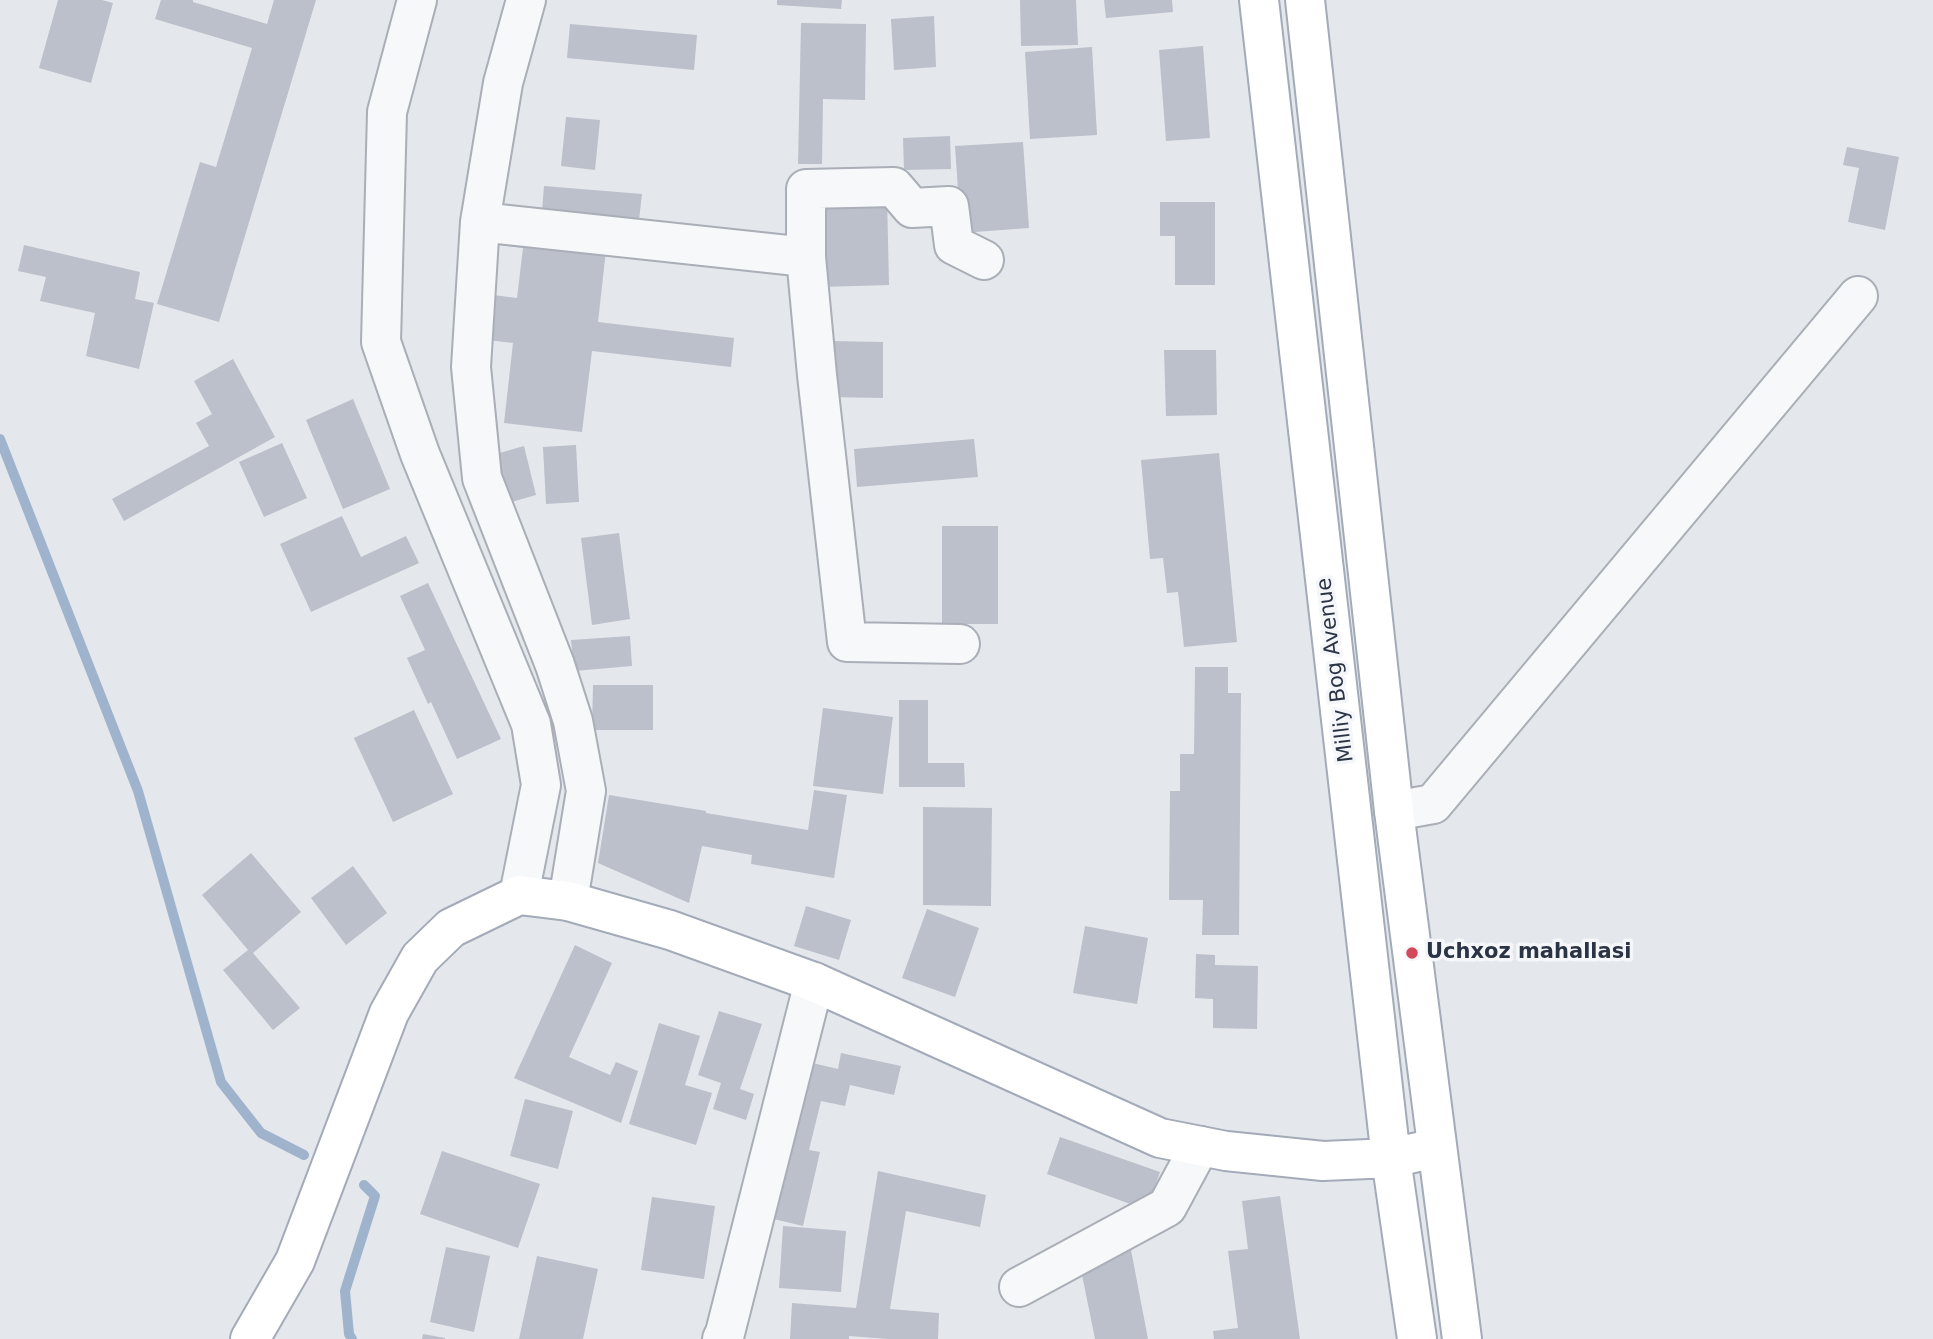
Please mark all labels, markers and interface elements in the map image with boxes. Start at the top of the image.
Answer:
street label: Milliy Bog Avenue [1312,576,1360,764]
place label: Uchxoz mahallasi [1426,940,1631,966]
marker: Uchxoz mahallasi [1404,945,1420,961]

